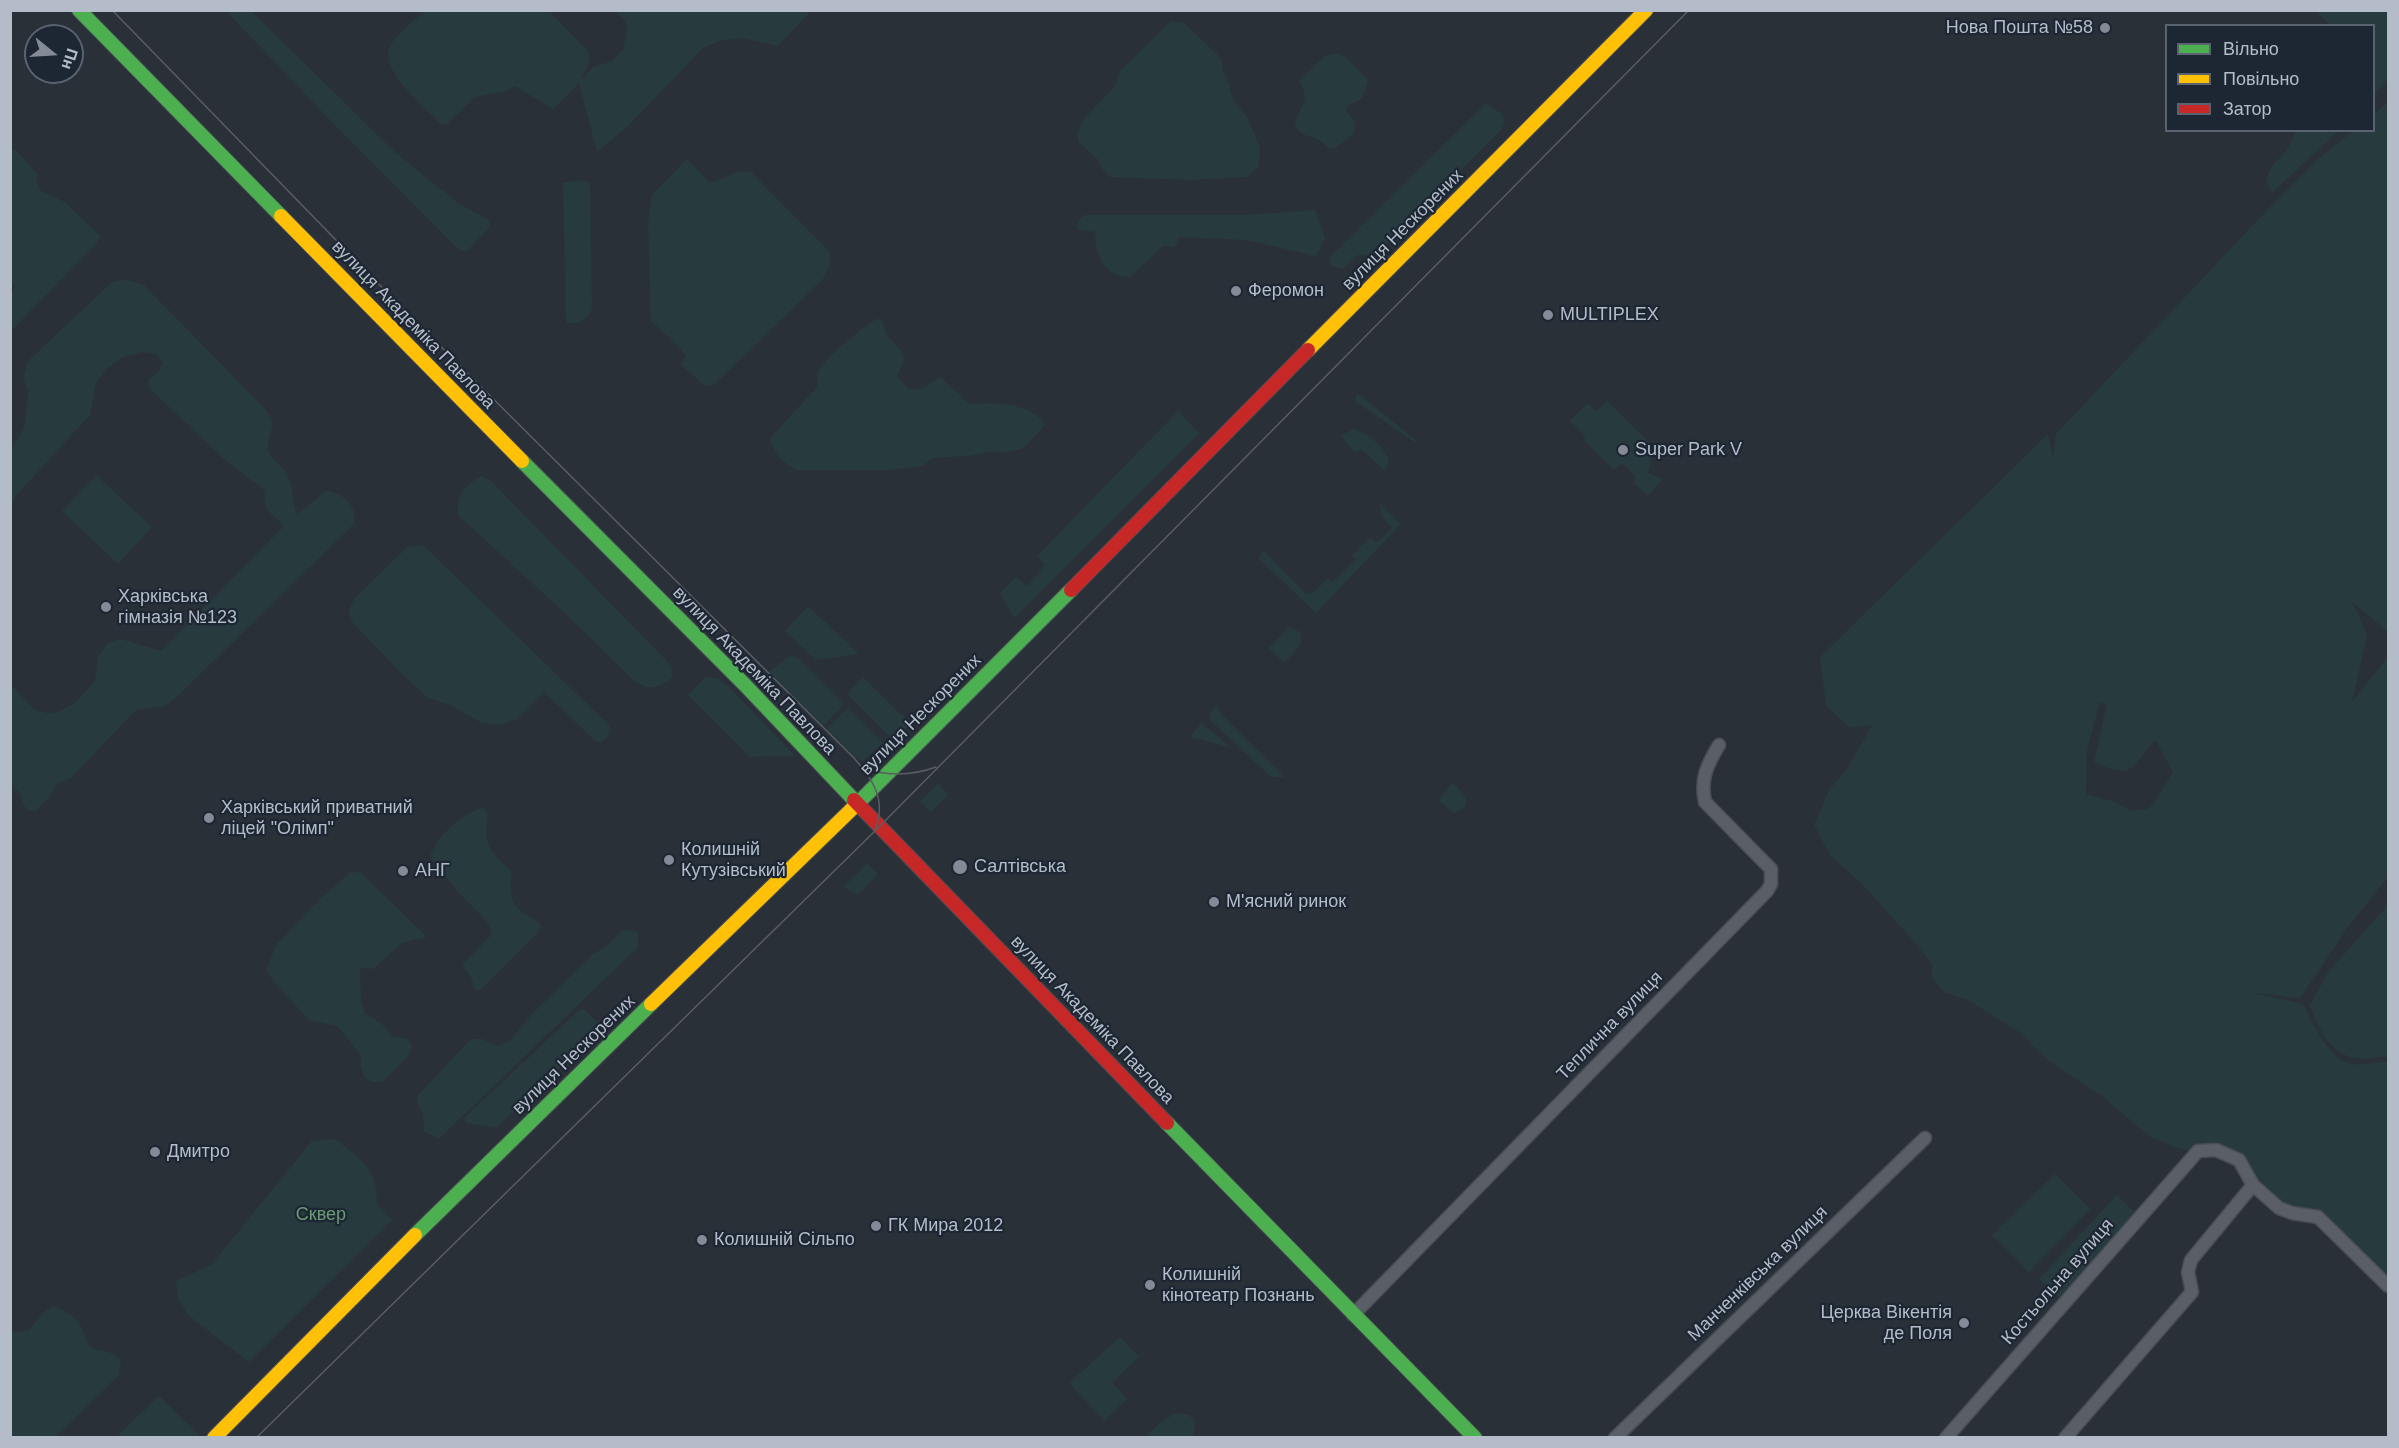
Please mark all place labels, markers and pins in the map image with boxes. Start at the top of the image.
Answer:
place label: Нова Пошта №58 [1946,17,2093,39]
marker: Нова Пошта №58 [2098,21,2112,35]
place label: Феромон [1248,280,1324,302]
marker: Феромон [1229,284,1243,298]
place label: MULTIPLEX [1560,304,1659,326]
marker: MULTIPLEX [1541,308,1555,322]
place label: Super Park V [1635,439,1742,461]
marker: Super Park V [1616,443,1630,457]
place label: Харківська гімназія №123 [118,586,237,628]
marker: Харківська гімназія №123 [99,600,113,614]
place label: Харківський приватний ліцей "Олімп" [221,797,413,840]
marker: Харківський приватний ліцей "Олімп" [202,811,216,825]
place label: Колишній Кутузівський [681,839,786,882]
marker: Колишній Кутузівський [662,853,676,867]
place label: Салтівська [974,856,1066,878]
marker: Салтівська [951,858,969,876]
place label: АНГ [415,860,450,882]
marker: АНГ [396,864,410,878]
place label: М'ясний ринок [1226,891,1346,913]
marker: М'ясний ринок [1207,895,1221,909]
place label: Дмитро [167,1141,230,1163]
marker: Дмитро [148,1145,162,1159]
place label: ГК Мира 2012 [888,1215,1003,1237]
marker: ГК Мира 2012 [869,1219,883,1233]
place label: Колишній Сільпо [714,1229,855,1251]
marker: Колишній Сільпо [695,1233,709,1247]
place label: Колишній кінотеатр Познань [1162,1264,1315,1306]
marker: Колишній кінотеатр Познань [1143,1278,1157,1292]
place label: Церква Вікентія де Поля [1820,1302,1952,1344]
marker: Церква Вікентія де Поля [1957,1316,1971,1330]

